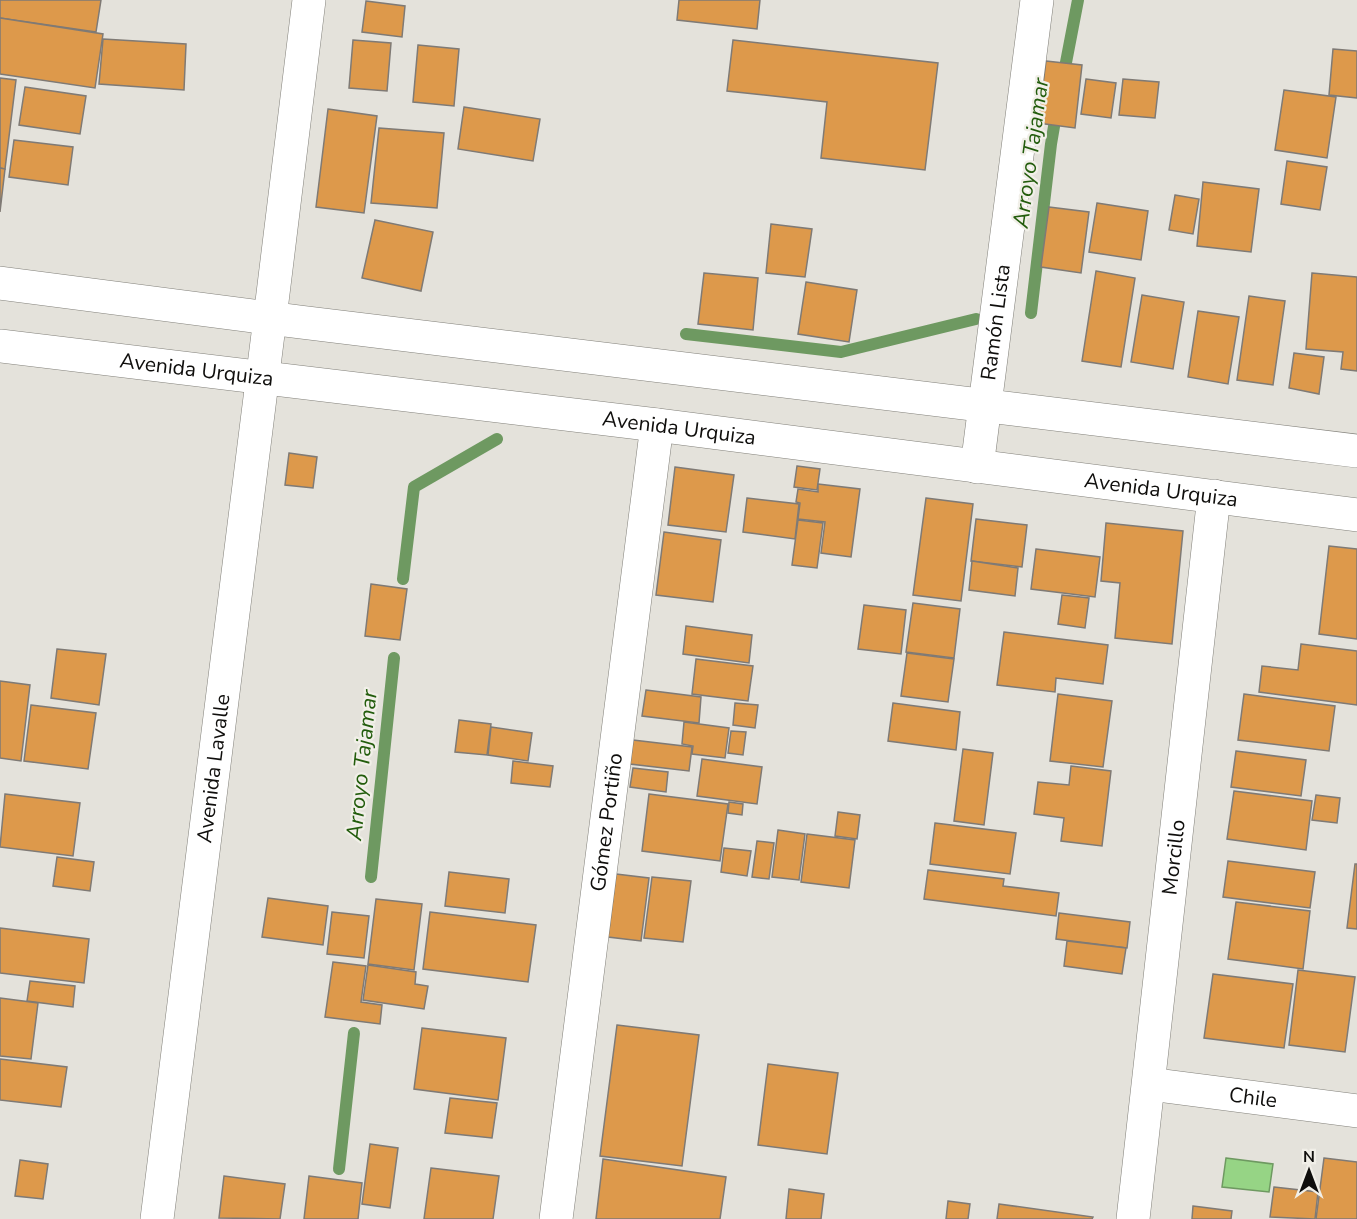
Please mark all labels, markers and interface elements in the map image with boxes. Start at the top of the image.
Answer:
water label: Arroyo Tajamar [1005,75,1057,231]
street label: Ramón Lista [974,262,1017,382]
street label: Avenida Urquiza [118,347,275,393]
street label: Avenida Urquiza [601,405,758,452]
street label: Avenida Urquiza [1083,466,1240,514]
water label: Arroyo Tajamar [339,687,385,843]
street label: Avenida Lavalle [190,692,237,845]
street label: Gómez Portiño [584,751,629,893]
street label: Morcillo [1155,818,1192,896]
street label: Chile [1227,1081,1279,1115]
north arrow [1279,1141,1339,1201]
text: N [1303,1146,1315,1168]

